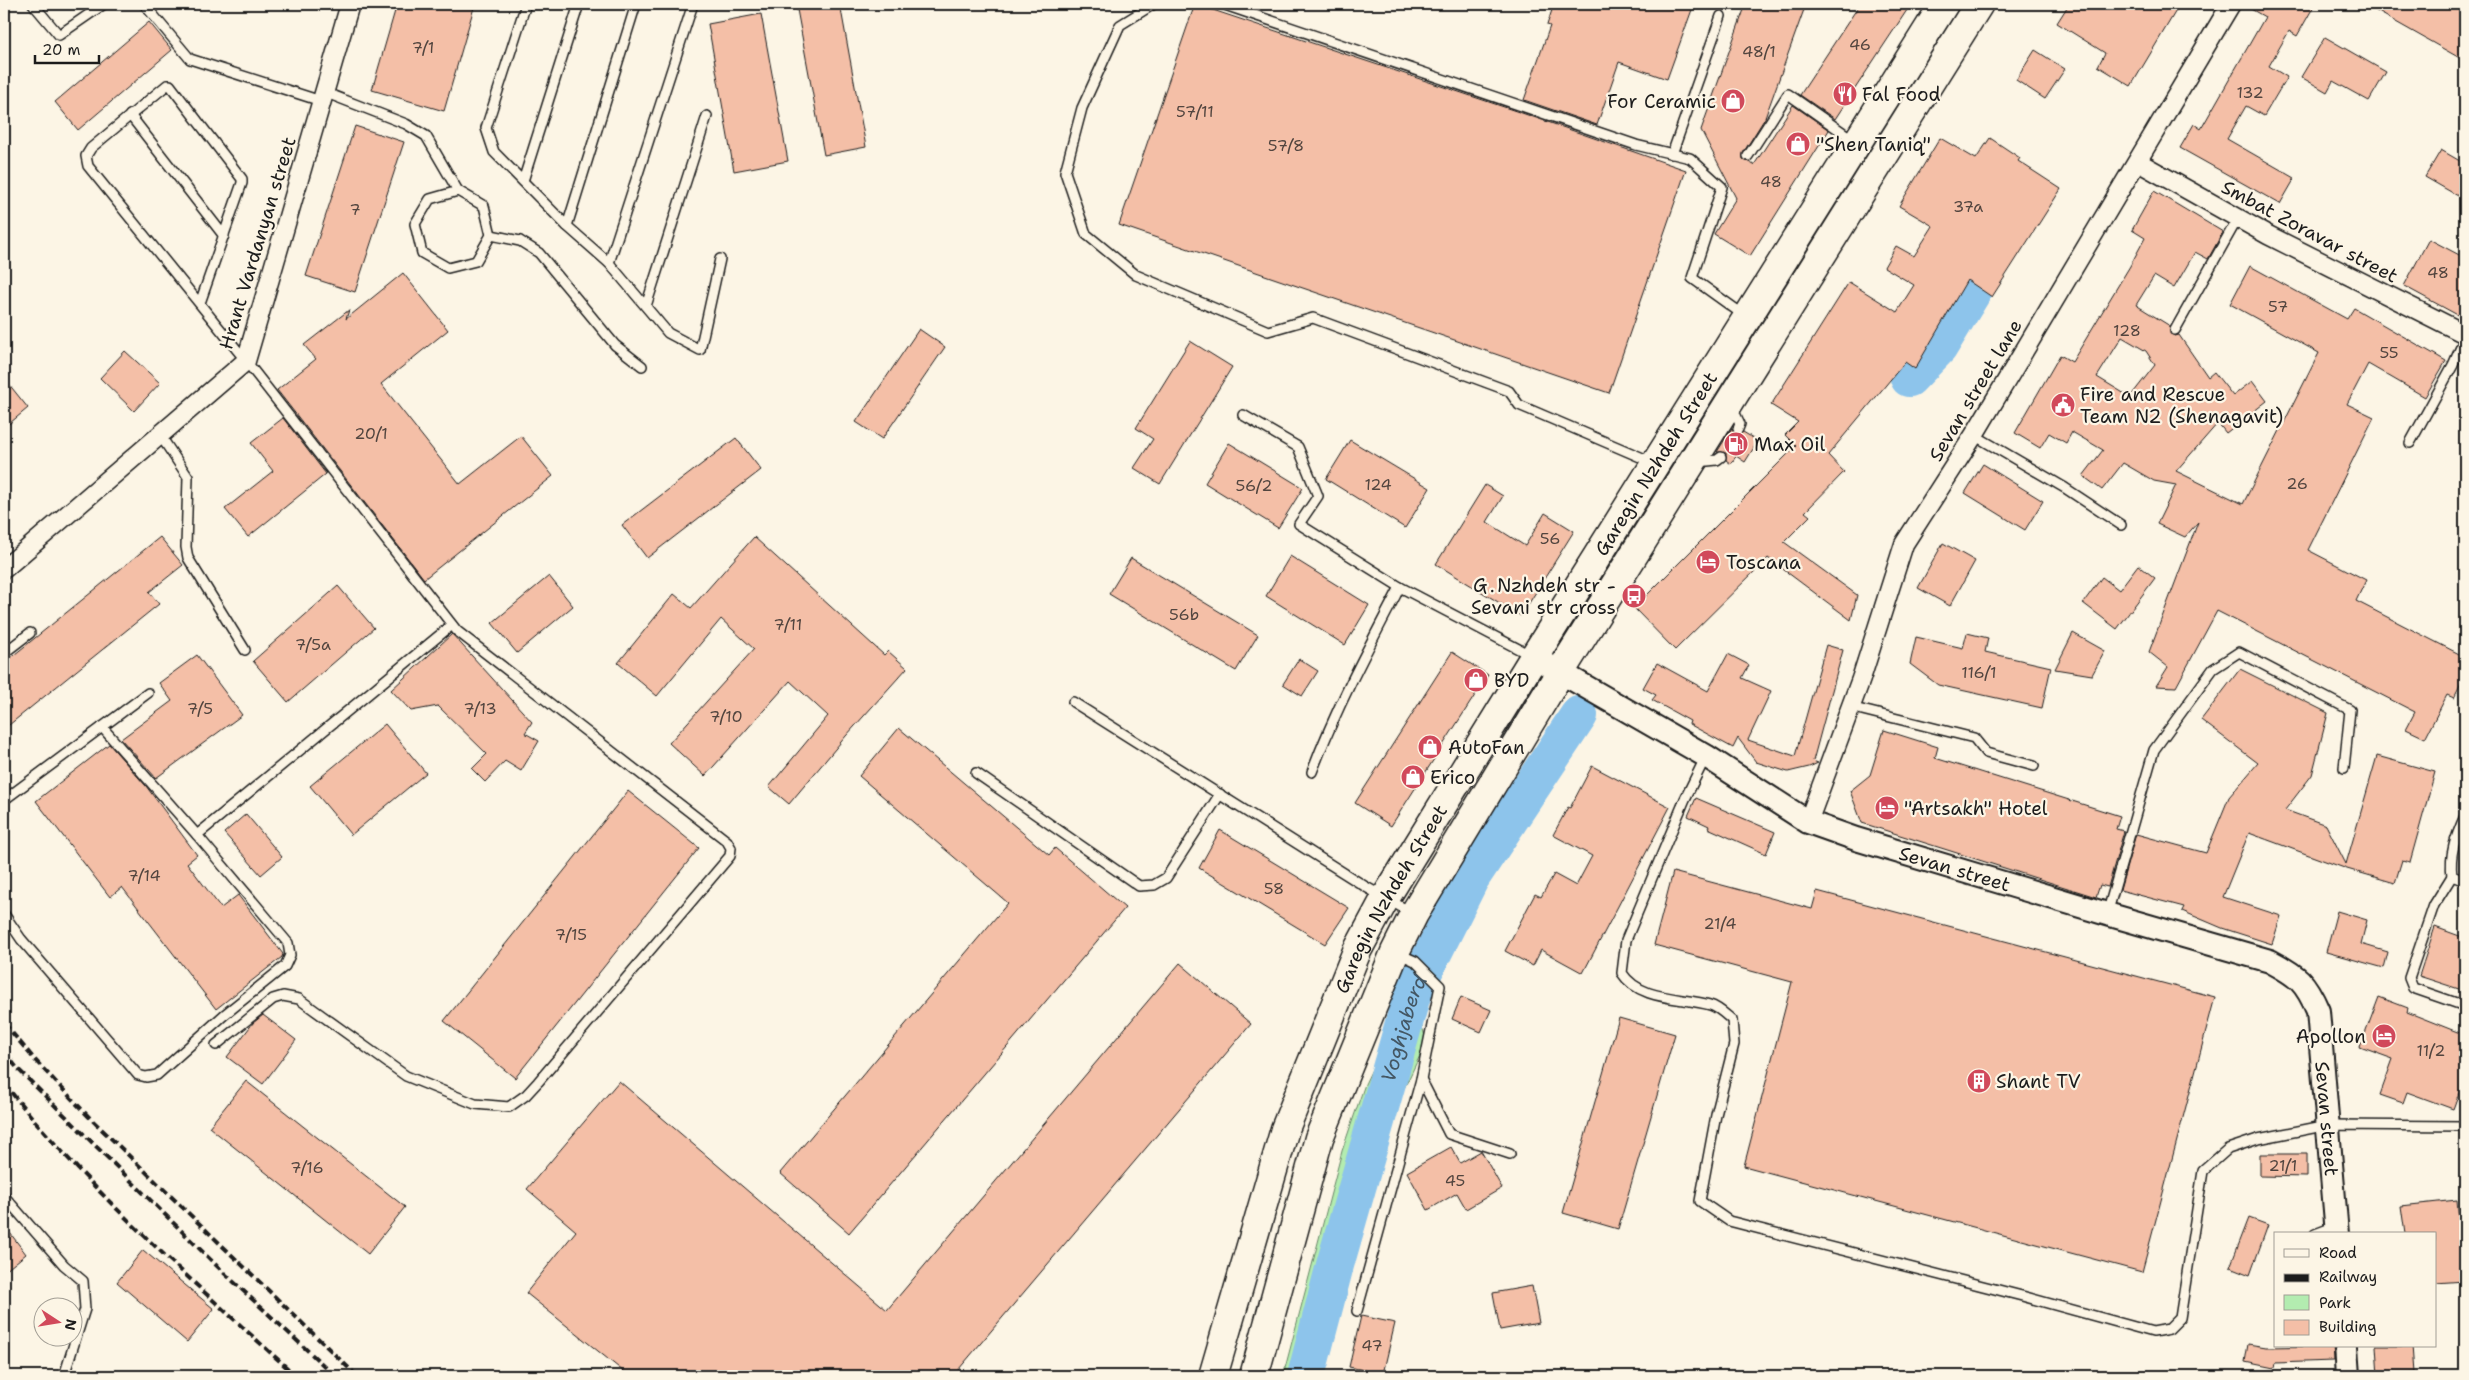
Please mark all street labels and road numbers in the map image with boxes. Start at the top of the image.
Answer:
street label: Hrant Vardanyan street [213,134,302,352]
street label: Smbat Zoravar street [2217,174,2402,289]
street label: Sevan street lane [1923,315,2028,466]
street label: Garegin Nzhdeh Street [1589,367,1723,560]
street label: Garegin Nzhdeh Street [1329,800,1453,997]
street label: Sevan street [1896,841,2013,897]
street label: Sevan street [2309,1060,2344,1177]

